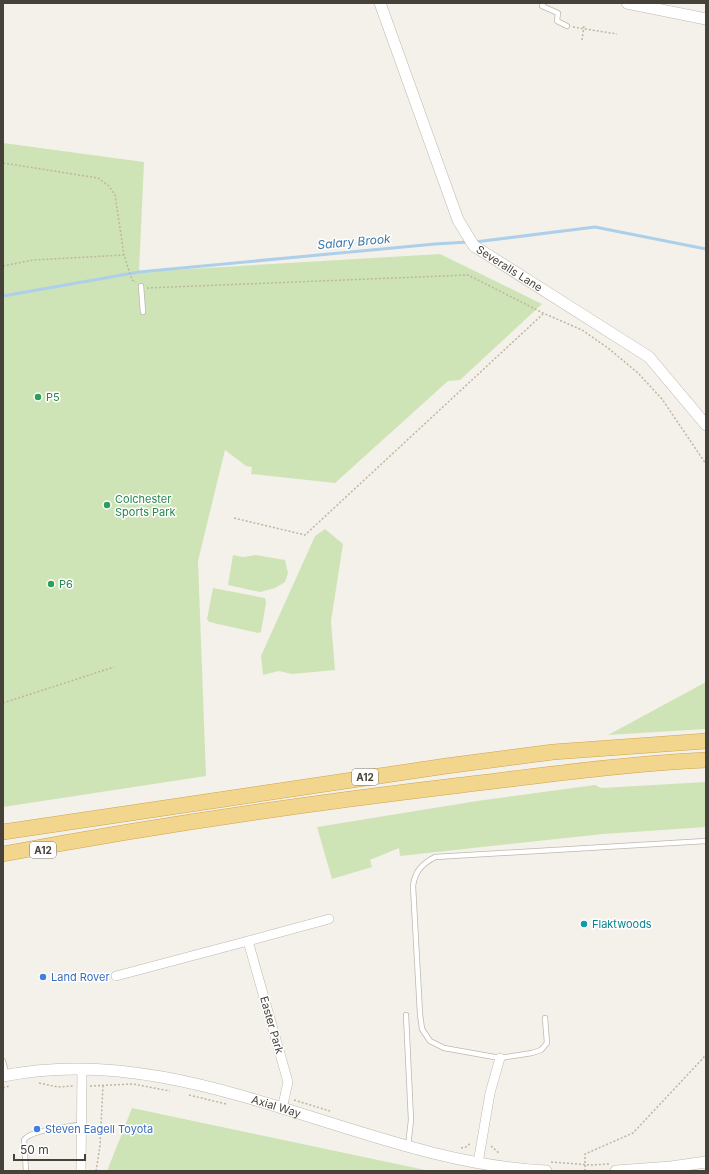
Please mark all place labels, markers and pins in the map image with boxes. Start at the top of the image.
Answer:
place label: P5 [46,390,60,404]
marker: P5 [33,392,43,402]
place label: Colchester Sports Park [115,492,176,519]
marker: Colchester Sports Park [102,500,112,510]
place label: P6 [59,577,73,591]
marker: P6 [46,579,56,589]
place label: Flaktwoods [592,917,652,931]
marker: Flaktwoods [579,919,589,929]
place label: Land Rover [51,970,110,984]
marker: Land Rover [38,972,48,982]
place label: Steven Eagell Toyota [45,1122,153,1136]
marker: Steven Eagell Toyota [32,1124,42,1134]

